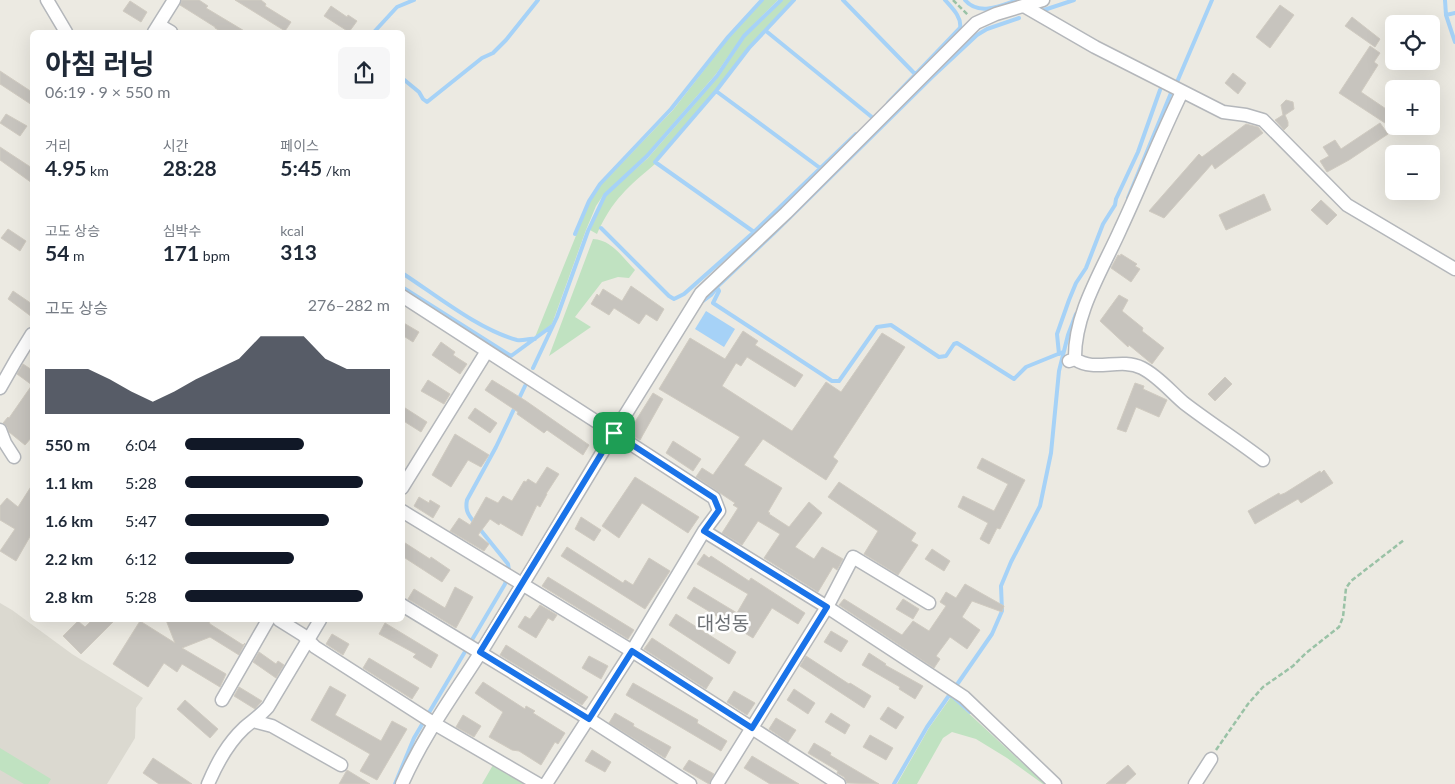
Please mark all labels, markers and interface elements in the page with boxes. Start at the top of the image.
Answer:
map controls [1385,15,1440,200]
button: locate [1385,15,1440,70]
text: 아침 러닝 [45,46,155,80]
button: share [338,47,390,99]
button: + [1385,80,1440,135]
text: 06:19 · 9 × 550 m [45,82,170,101]
text: 거리 [45,137,71,154]
text: 시간 [163,137,188,154]
text: 페이스 [280,137,319,154]
button: − [1385,145,1440,200]
text: 4.95 [45,155,87,180]
text: 28:28 [163,155,217,180]
text: 5:45 [280,155,322,180]
text: km [87,162,109,179]
text: /km [322,162,351,179]
text: 고도 상승 [45,222,100,239]
text: 심박수 [163,222,201,239]
text: kcal [280,222,304,239]
text: 313 [280,239,317,264]
text: 54 [45,240,69,265]
text: 171 [163,240,199,265]
text: m [69,247,84,264]
text: bpm [199,247,230,264]
text: 276–282 m [308,295,390,314]
text: 고도 상승 [45,298,108,317]
pin [593,412,635,454]
icon: arrive [600,419,628,447]
text: 550 m [45,435,90,454]
text: 6:04 [125,435,157,454]
text: 1.1 km [45,473,93,492]
text: 5:28 [125,473,157,492]
text: 1.6 km [45,511,93,530]
text: 5:47 [125,511,157,530]
text: 2.2 km [45,549,93,568]
text: 6:12 [125,549,157,568]
text: 2.8 km [45,587,93,606]
text: 5:28 [125,587,157,606]
district label: 대성동 [697,611,749,634]

